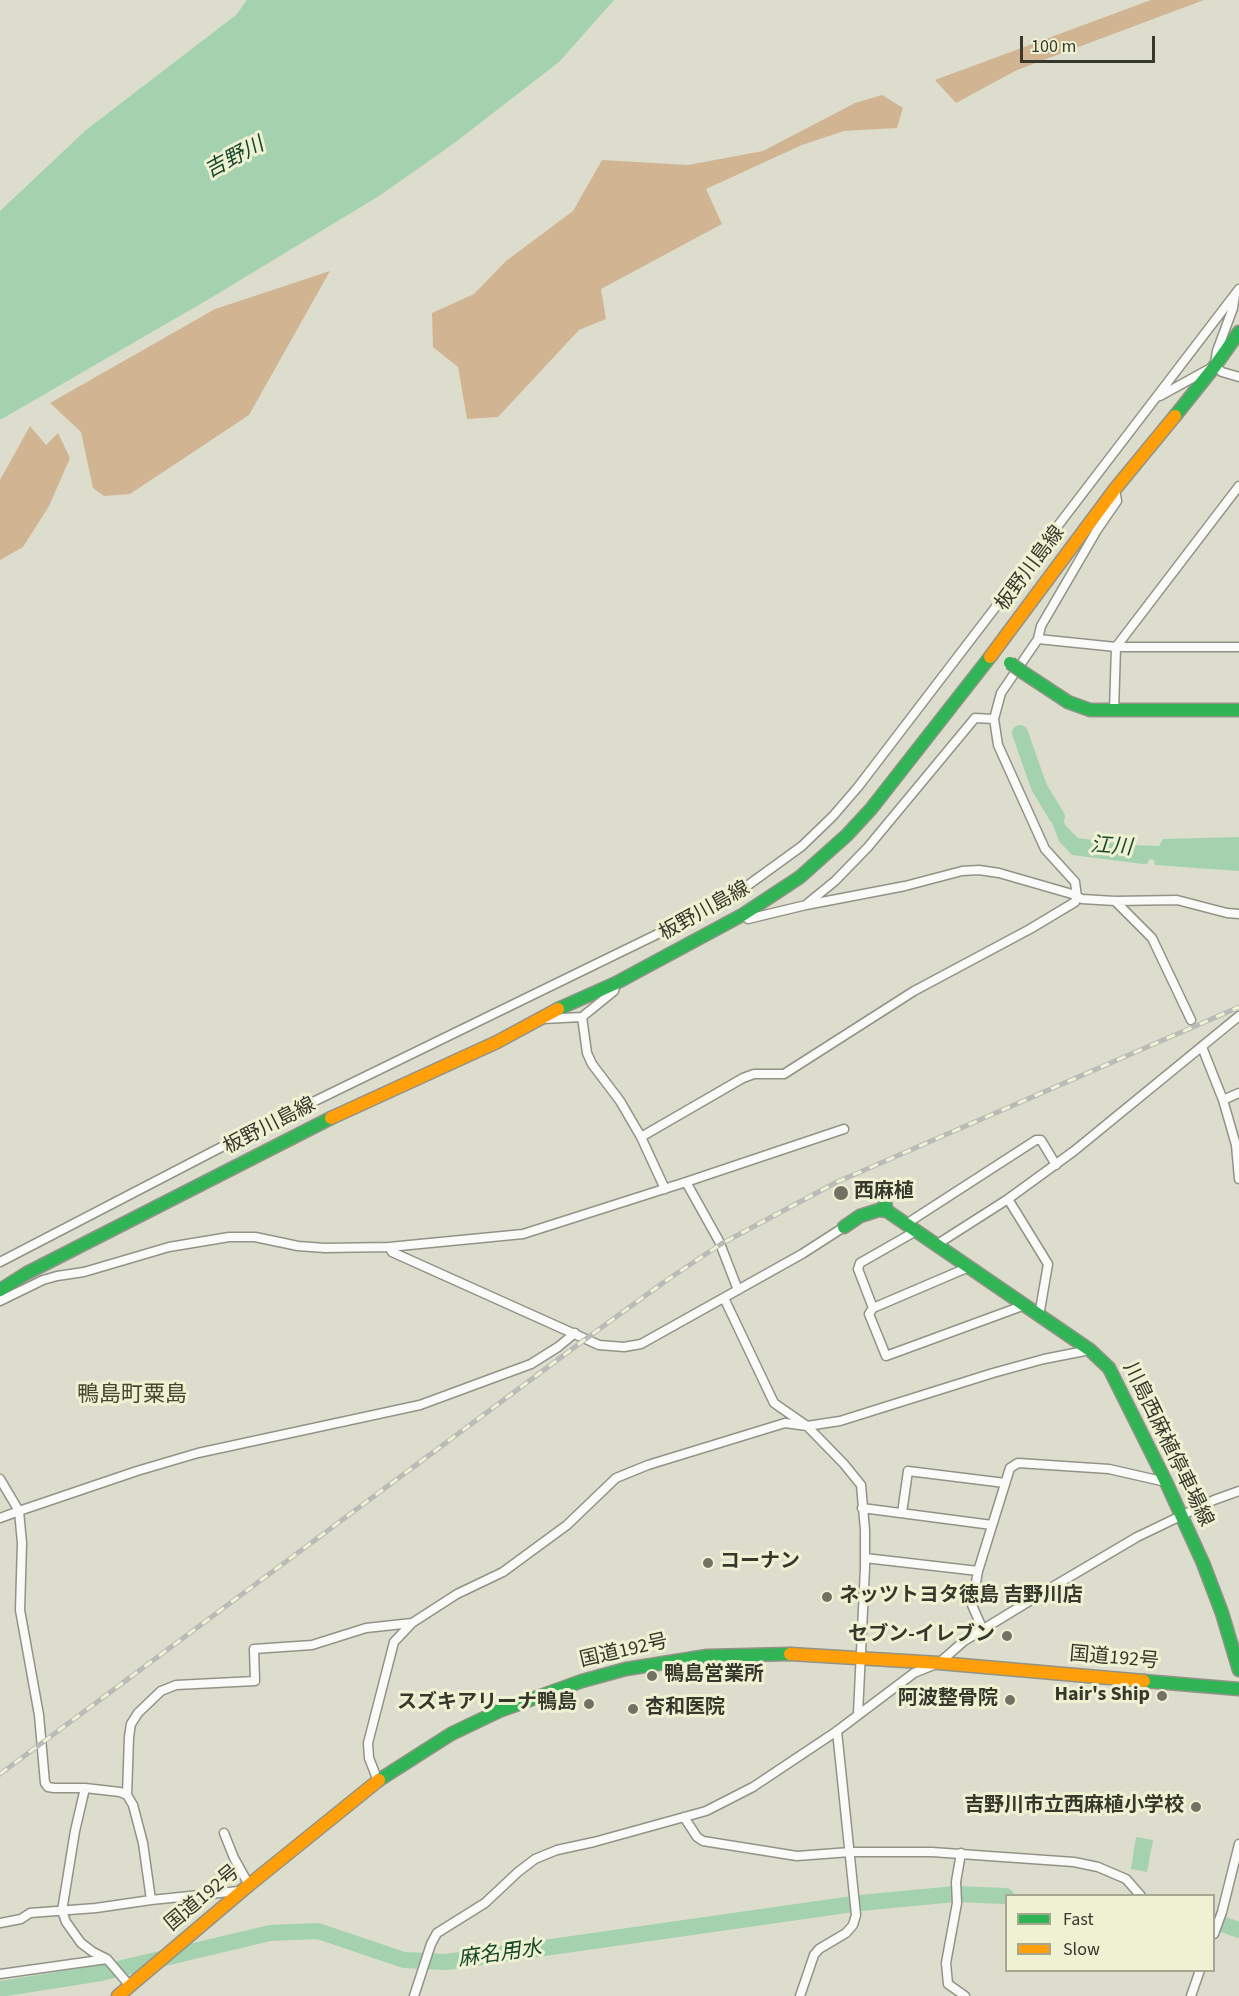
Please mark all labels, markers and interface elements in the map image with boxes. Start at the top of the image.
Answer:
scale bar [1023,24,1158,62]
text: 100 m [1031,34,1076,59]
water label: 吉野川 [201,133,269,185]
street label: 板野川島線 [991,522,1071,616]
water label: 江川 [1089,834,1133,862]
street label: 板野川島線 [655,877,755,947]
street label: 板野川島線 [220,1094,320,1160]
place label: 西麻植 [854,1181,914,1205]
marker: 西麻植 [832,1184,850,1202]
street label: 川島西麻植停車場線 [1117,1359,1217,1531]
district label: 鴨島町粟島 [77,1383,187,1409]
place label: コーナン [720,1551,800,1575]
marker: コーナン [701,1556,715,1570]
place label: ネッツトヨタ徳島 吉野川店 [839,1585,1083,1609]
marker: ネッツトヨタ徳島 吉野川店 [820,1590,834,1604]
place label: セブン-イレブン [848,1624,995,1648]
marker: セブン-イレブン [1000,1629,1014,1643]
street label: 国道192号 [578,1630,670,1674]
street label: 国道192号 [1068,1643,1160,1675]
place label: 鴨島営業所 [664,1664,764,1688]
marker: 鴨島営業所 [645,1669,659,1683]
place label: Hair's Ship [1055,1684,1150,1708]
place label: 阿波整骨院 [898,1688,998,1712]
marker: Hair's Ship [1155,1689,1169,1703]
place label: スズキアリーナ鴨島 [397,1692,577,1716]
marker: 阿波整骨院 [1003,1693,1017,1707]
marker: スズキアリーナ鴨島 [582,1697,596,1711]
place label: 杏和医院 [645,1697,725,1721]
marker: 杏和医院 [626,1702,640,1716]
place label: 吉野川市立西麻植小学校 [964,1795,1184,1819]
marker: 吉野川市立西麻植小学校 [1189,1800,1203,1814]
street label: 国道192号 [161,1861,245,1937]
legend [1005,1894,1215,1972]
text: Fast [1063,1907,1094,1932]
water label: 麻名用水 [457,1937,543,1973]
text: Slow [1063,1937,1100,1962]

